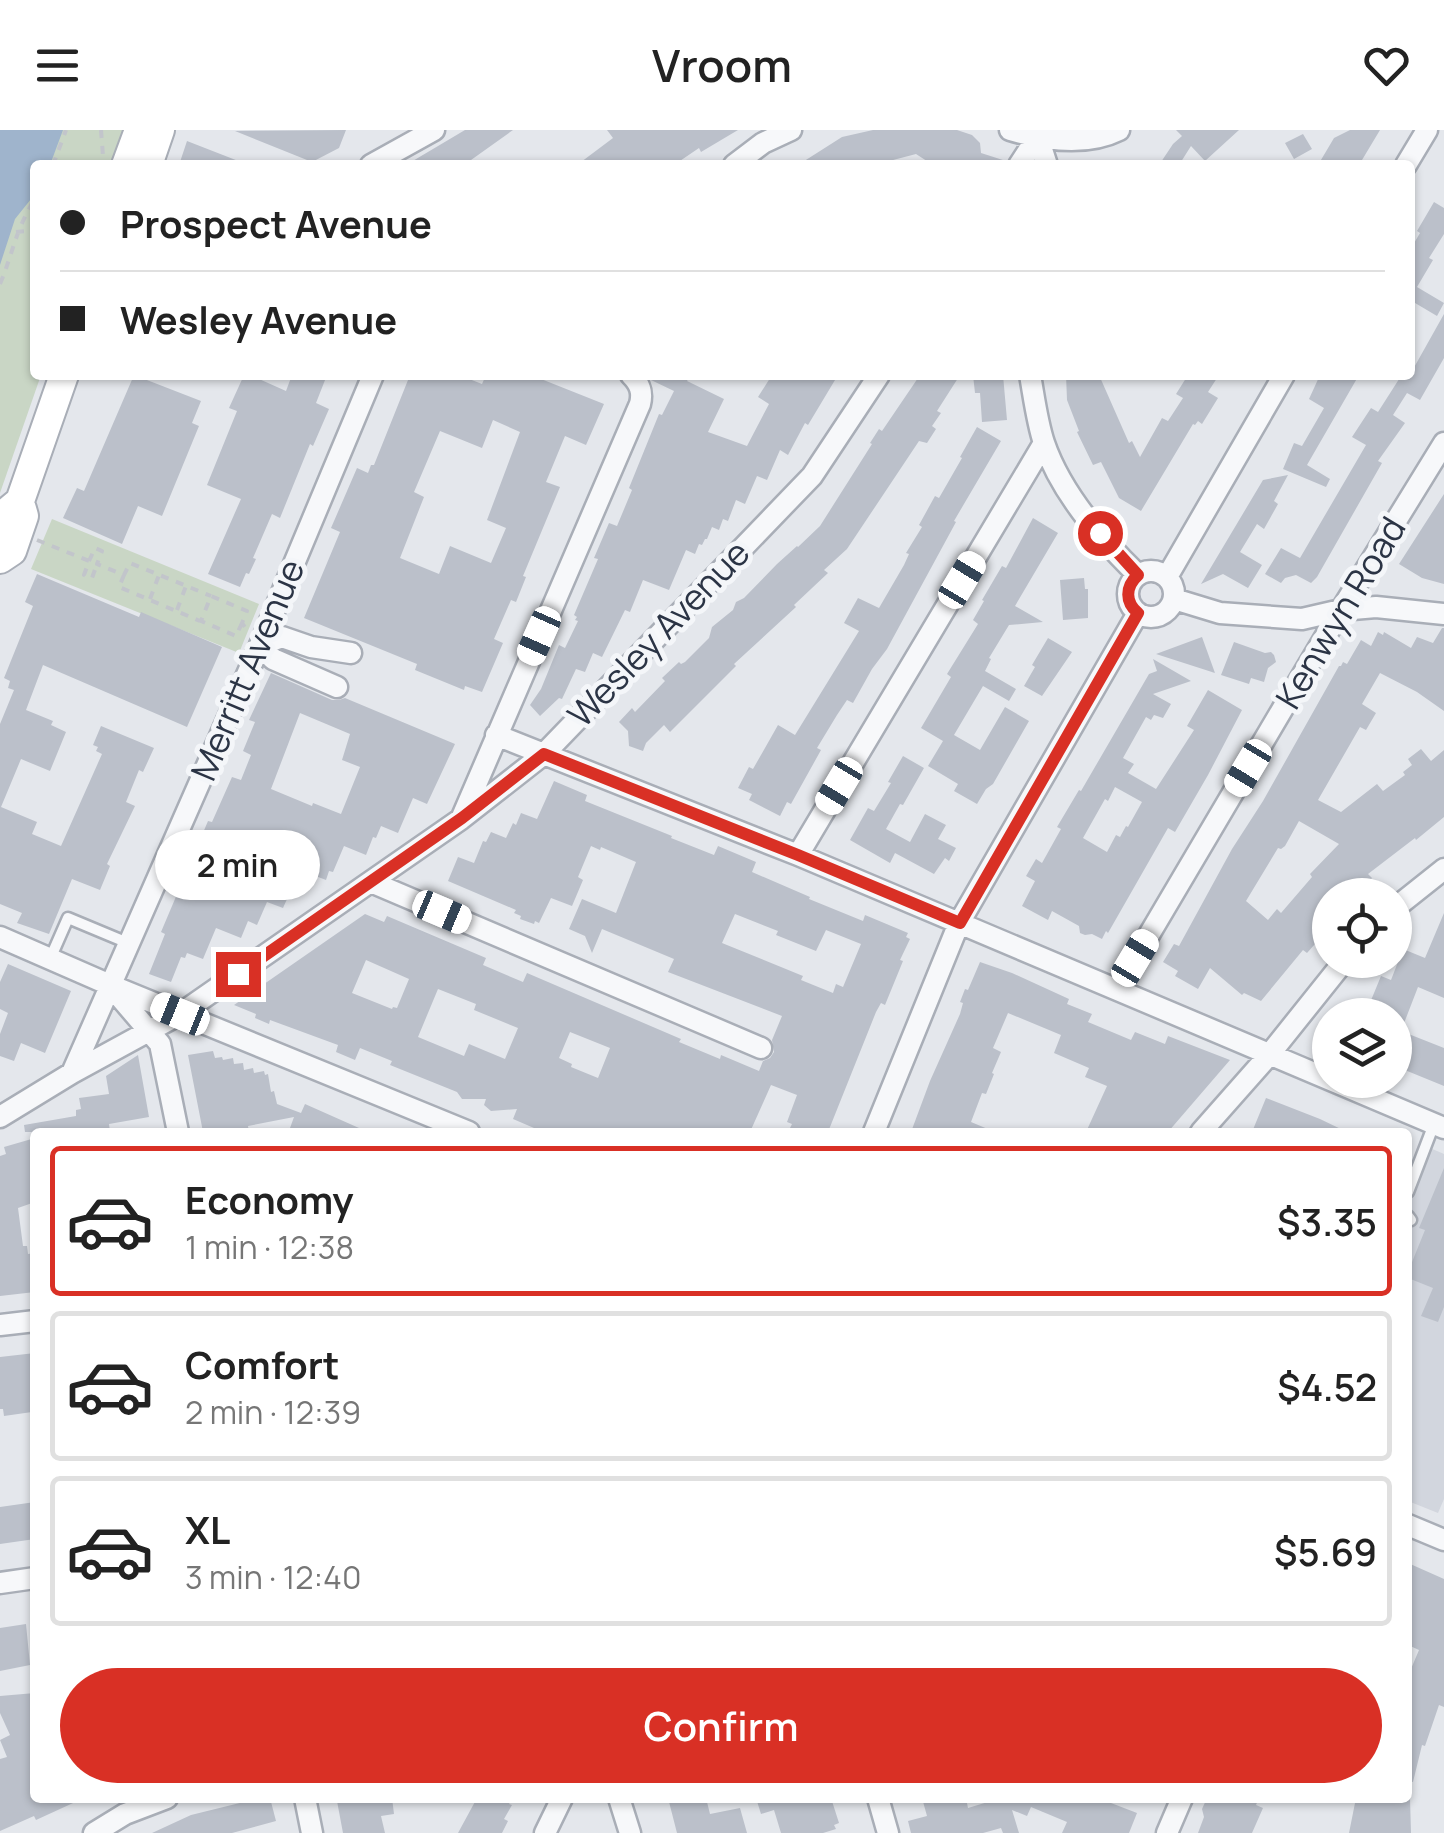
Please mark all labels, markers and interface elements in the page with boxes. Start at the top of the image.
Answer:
text: Vroom [652,34,792,96]
icon: menu [30,38,85,93]
icon: heart [1359,38,1414,93]
text: Prospect Avenue [120,197,432,249]
text: Wesley Avenue [120,293,397,345]
street label: Kenwyn Road [1264,508,1416,717]
route start [1078,511,1123,556]
street label: Wesley Avenue [557,529,760,737]
car [934,547,990,613]
street label: Merritt Avenue [179,552,315,788]
car [513,602,565,670]
car [1220,735,1276,801]
car [811,753,867,819]
callout: 2 min [156,829,320,899]
text: 2 min [197,843,278,887]
map controls [1312,878,1412,1098]
button: locate [1312,878,1412,978]
car [409,886,475,938]
car [1107,925,1163,991]
route end [216,952,261,997]
car [147,989,213,1039]
button: layers [1312,998,1412,1098]
text: Economy [185,1173,354,1225]
icon: car [65,1176,155,1266]
text: $3.35 [1277,1195,1377,1247]
text: 1 min · 12:38 [185,1225,354,1269]
text: Comfort [185,1338,339,1390]
icon: car [65,1341,155,1431]
text: $4.52 [1277,1360,1377,1412]
text: 2 min · 12:39 [185,1390,361,1434]
text: XL [185,1503,230,1555]
icon: car [65,1506,155,1596]
text: $5.69 [1274,1525,1377,1577]
text: 3 min · 12:40 [185,1555,361,1599]
button: Confirm [60,1668,1382,1783]

